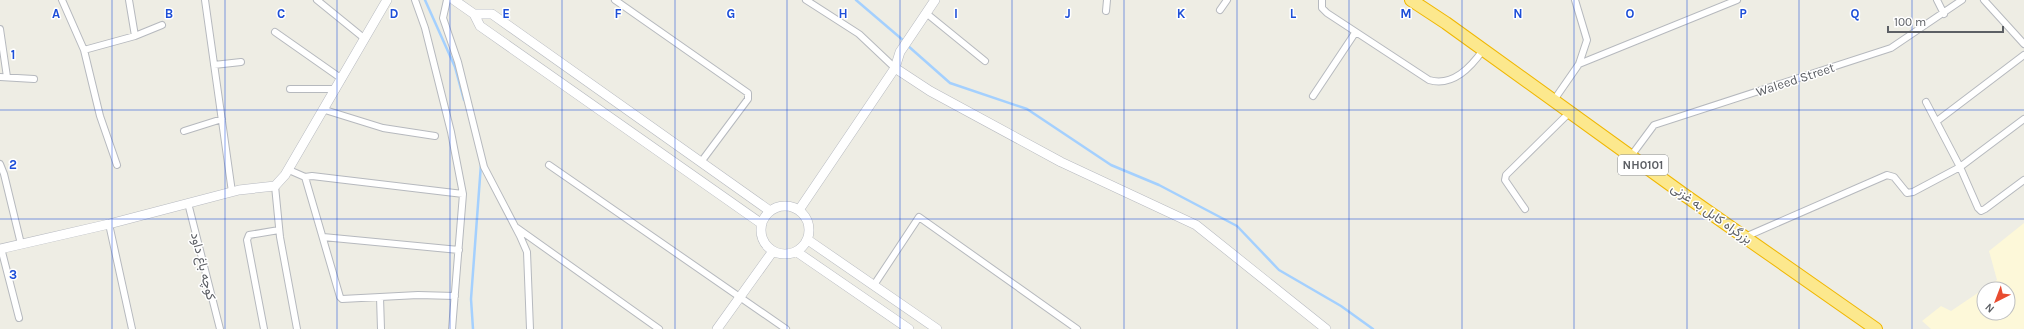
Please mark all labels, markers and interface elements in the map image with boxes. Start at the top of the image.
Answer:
text: A [52,6,60,21]
text: B [165,6,173,21]
text: C [277,6,285,21]
text: D [390,6,399,21]
text: E [502,6,510,21]
text: F [614,6,622,21]
text: G [727,6,735,21]
text: H [838,6,848,21]
text: I [954,6,958,21]
text: J [1065,6,1071,21]
text: K [1177,6,1186,21]
text: L [1290,6,1297,21]
text: M [1400,6,1412,21]
text: N [1513,6,1523,21]
text: O [1626,6,1635,21]
text: P [1739,6,1747,21]
text: Q [1851,6,1860,21]
scale bar [1888,8,2003,34]
text: 100 m [1894,15,1926,29]
text: 1 [11,47,15,62]
street label: Waleed Street [1754,60,1836,99]
road number: NH0101 [1618,155,1668,175]
text: 2 [9,157,17,172]
street label: بزرگراه کابل به غزنی [1668,180,1755,248]
street label: کوچه باغ داود [186,231,219,302]
text: 3 [9,267,17,282]
north arrow [1976,281,2016,321]
text: N [1982,301,1997,316]

